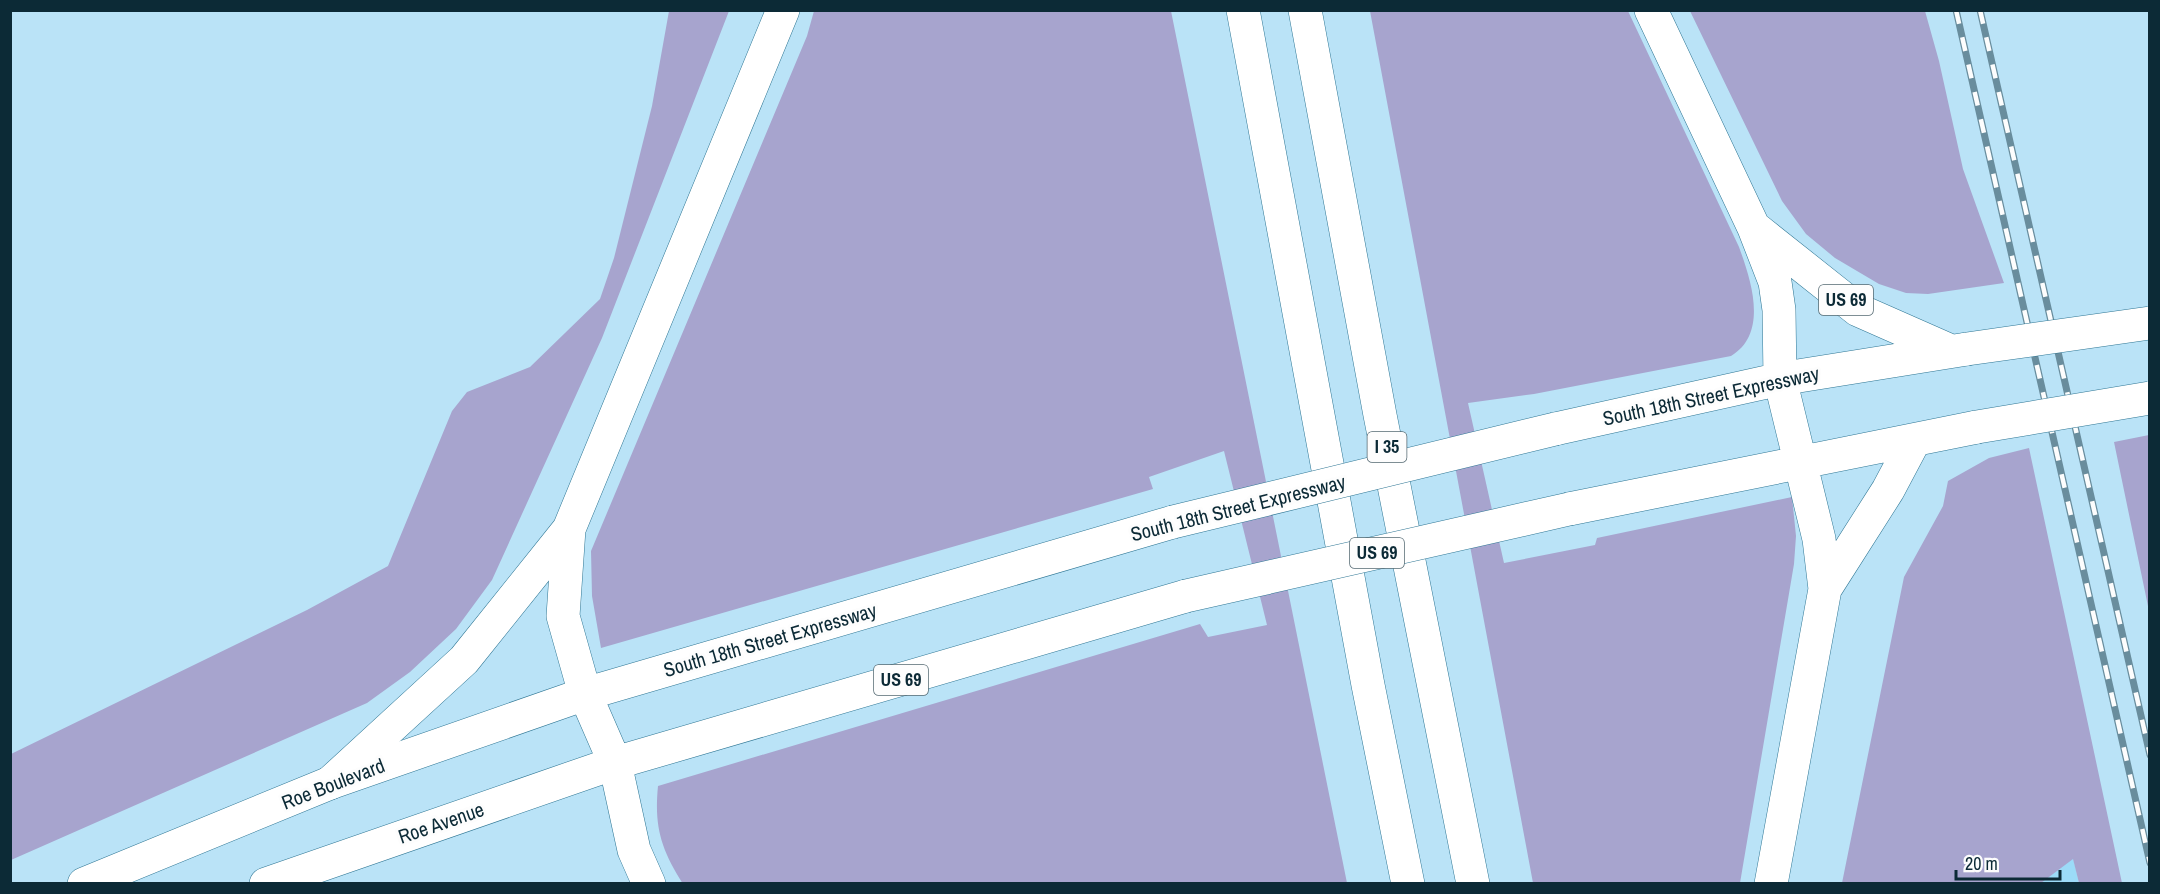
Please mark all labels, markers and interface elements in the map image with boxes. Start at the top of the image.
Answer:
road number: US 69 [1819,285,1873,315]
street label: South 18th Street Expressway [1600,359,1822,432]
road number: I 35 [1368,432,1406,462]
street label: South 18th Street Expressway [1128,468,1349,547]
road number: US 69 [1350,538,1404,568]
street label: South 18th Street Expressway [660,596,880,683]
road number: US 69 [874,665,928,695]
street label: Roe Boulevard [277,751,388,816]
street label: Roe Avenue [394,795,487,850]
scale bar [1956,843,2060,881]
text: 20 m [1965,851,1998,876]

